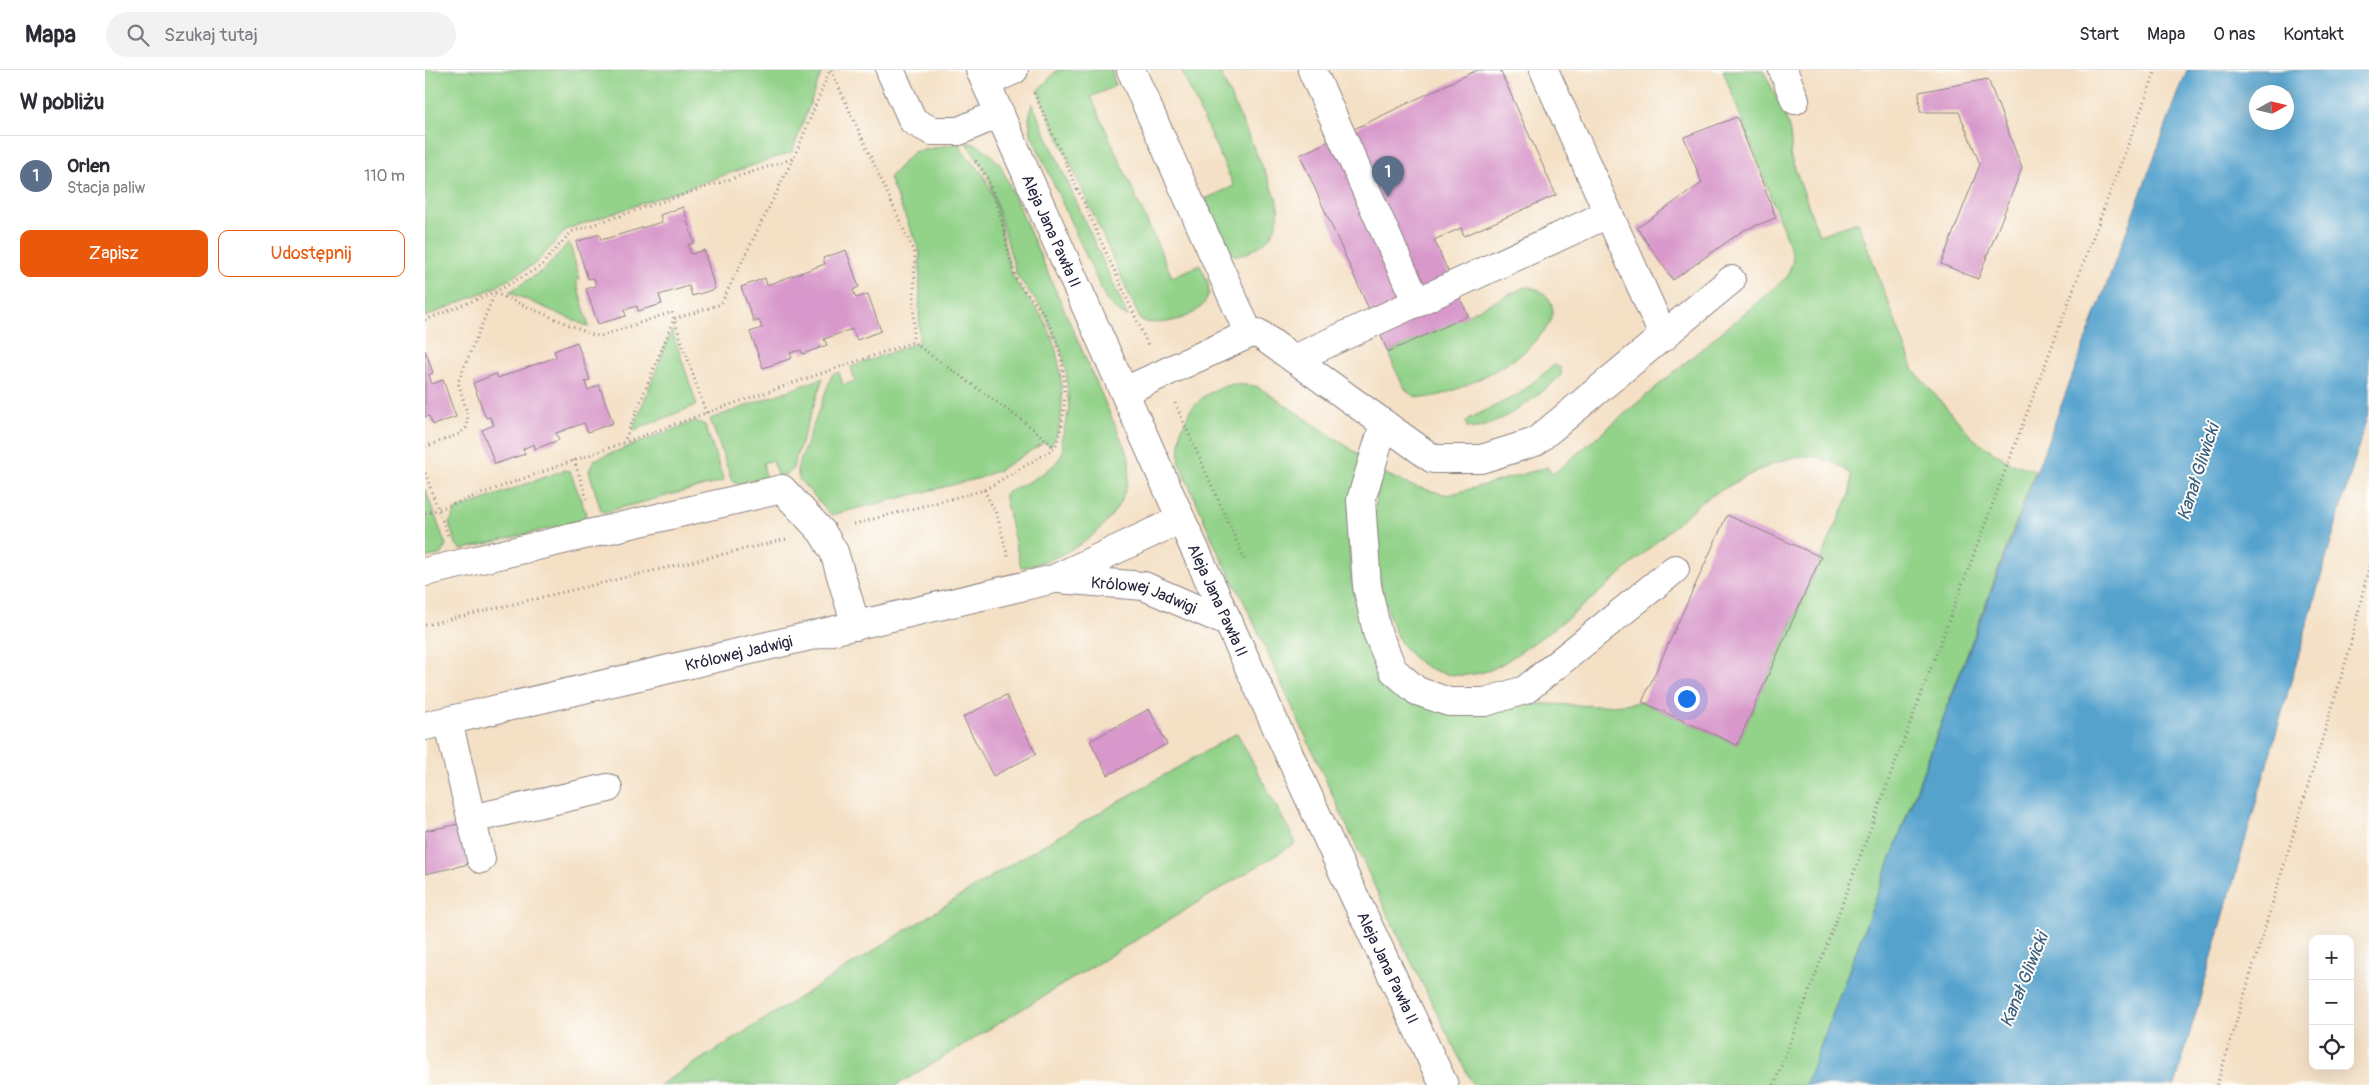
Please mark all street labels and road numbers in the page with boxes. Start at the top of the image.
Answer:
street label: Aleja Jana Pawła II [1017,171,1085,291]
street label: Aleja Jana Pawła II [1183,541,1252,660]
street label: Królowej Jadwigi [1090,573,1200,619]
street label: Królowej Jadwigi [683,631,795,676]
street label: Aleja Jana Pawła II [1352,909,1422,1027]

